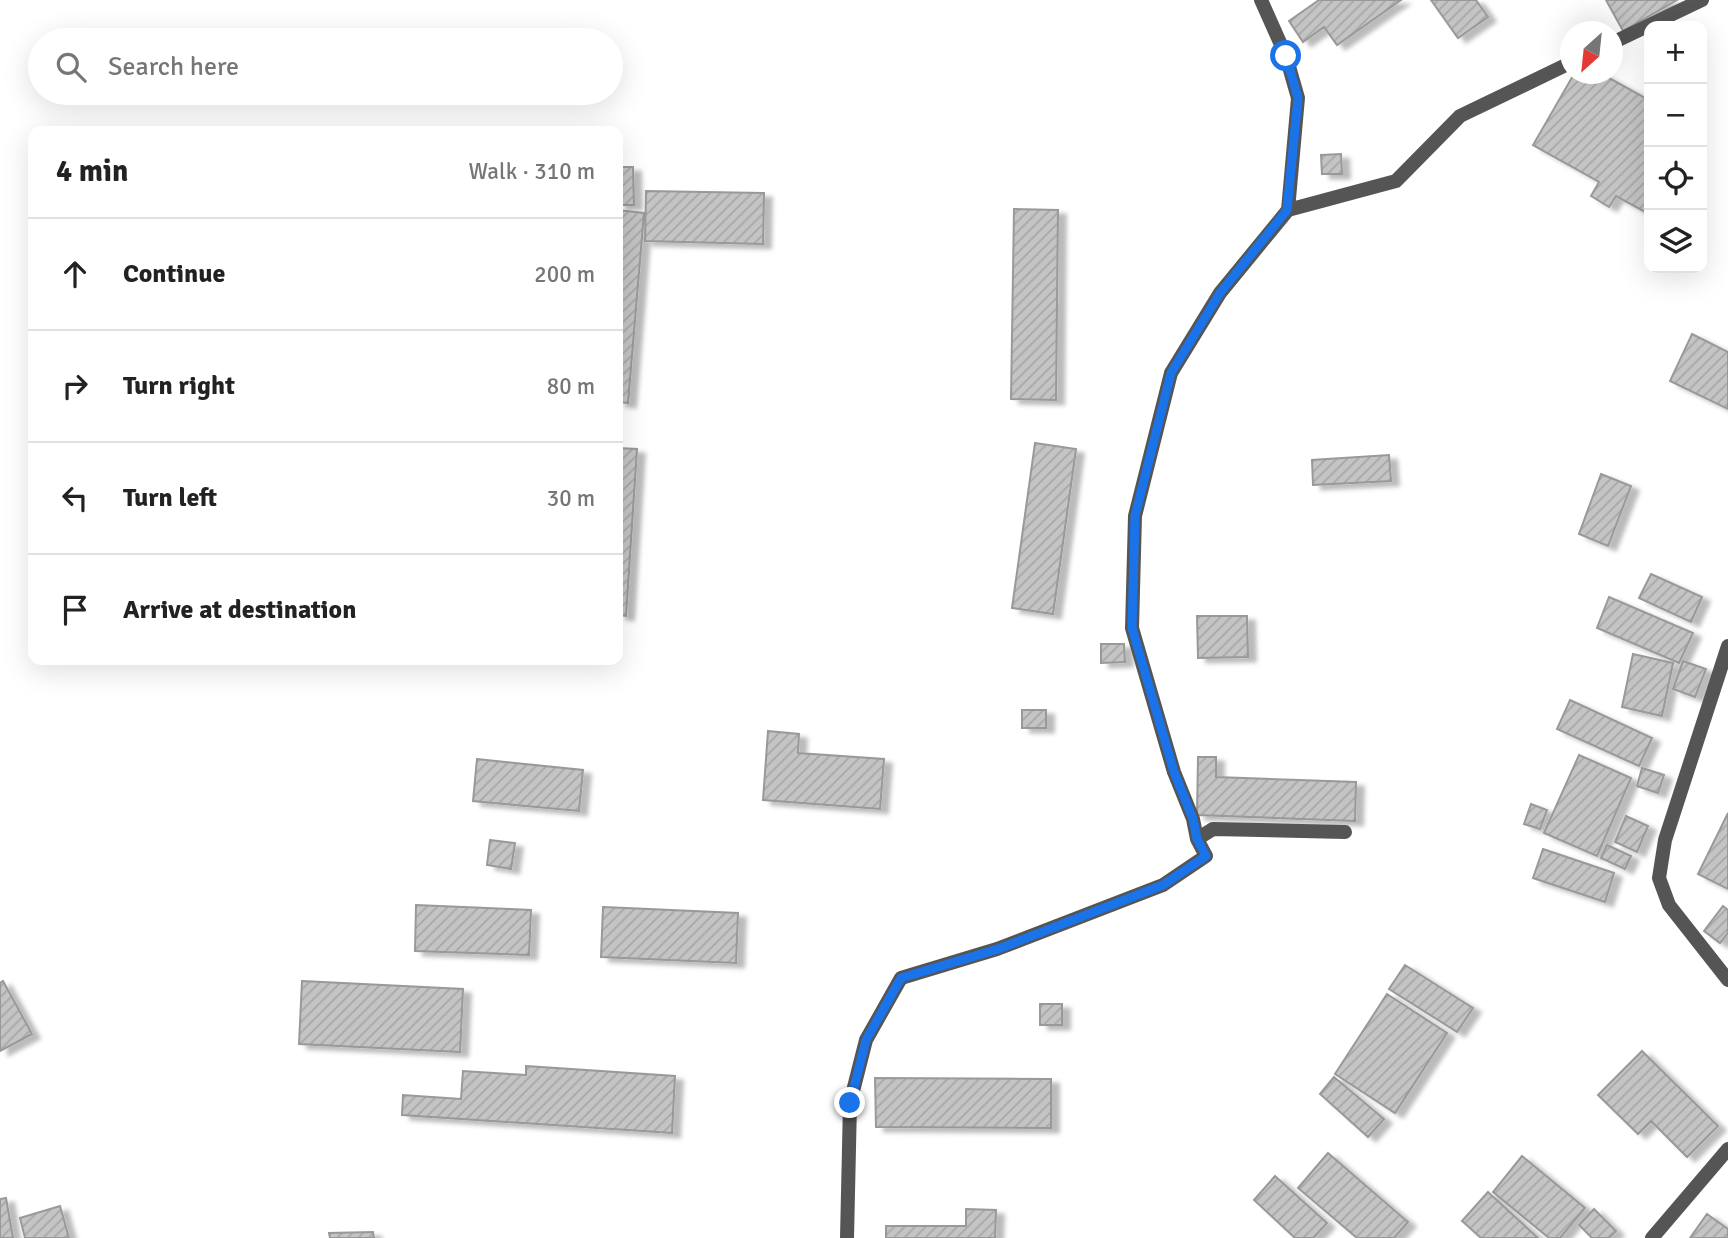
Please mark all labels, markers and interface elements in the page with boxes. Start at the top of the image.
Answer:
north arrow [1560,21,1623,84]
map controls [1644,21,1707,273]
button: + [1644,21,1707,84]
search box [28,28,623,105]
route start [1270,40,1301,71]
icon: search [52,48,90,86]
text: Search here [108,51,239,83]
button: − [1644,84,1707,147]
button: locate [1644,147,1707,210]
text: 4 min [56,153,128,190]
text: Walk · 310 m [469,157,595,186]
button: layers [1644,210,1707,273]
icon: ahead [56,255,94,293]
text: Continue [123,258,225,290]
text: 200 m [534,260,595,289]
icon: right [56,367,94,405]
text: Turn right [123,370,235,402]
text: 80 m [547,372,595,401]
icon: left [56,479,94,517]
text: Turn left [123,482,217,514]
text: 30 m [547,484,595,513]
icon: arrive [56,591,94,629]
text: Arrive at destination [123,594,356,626]
route end [834,1087,865,1118]

